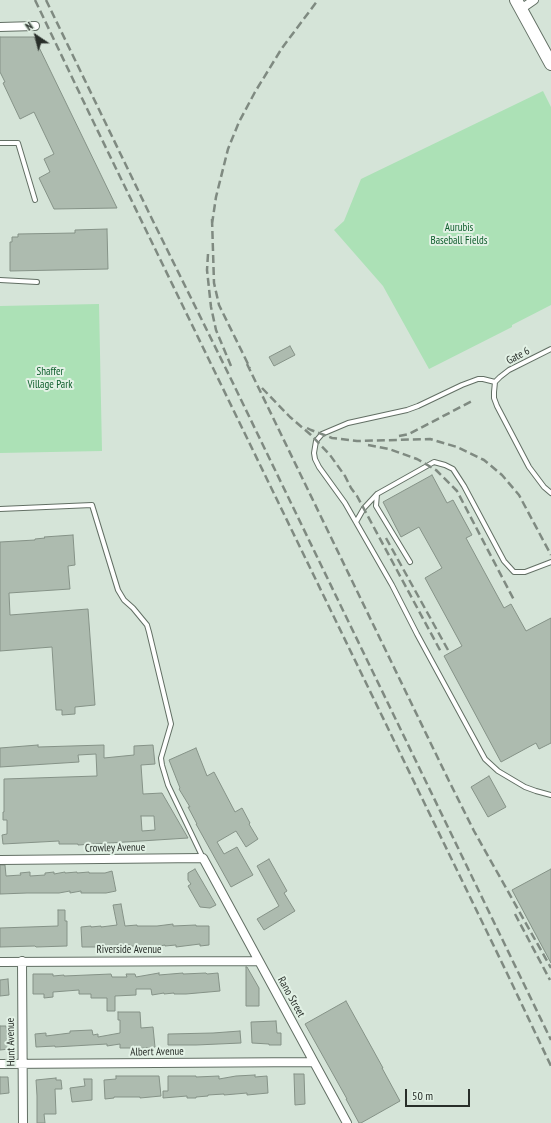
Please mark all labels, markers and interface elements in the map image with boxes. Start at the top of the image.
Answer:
north arrow [16,16,56,56]
text: N [23,19,36,34]
park label: Aurubis Baseball Fields [431,221,487,247]
street label: Gate 6 [504,344,532,368]
park label: Shaffer Village Park [28,365,72,391]
street label: Crowley Avenue [85,841,145,855]
street label: Riverside Avenue [96,943,162,957]
street label: Rano Street [274,974,308,1020]
street label: Hunt Avenue [4,1018,18,1066]
street label: Albert Avenue [130,1045,184,1059]
scale bar [407,1081,472,1107]
text: 50 m [412,1088,433,1103]

